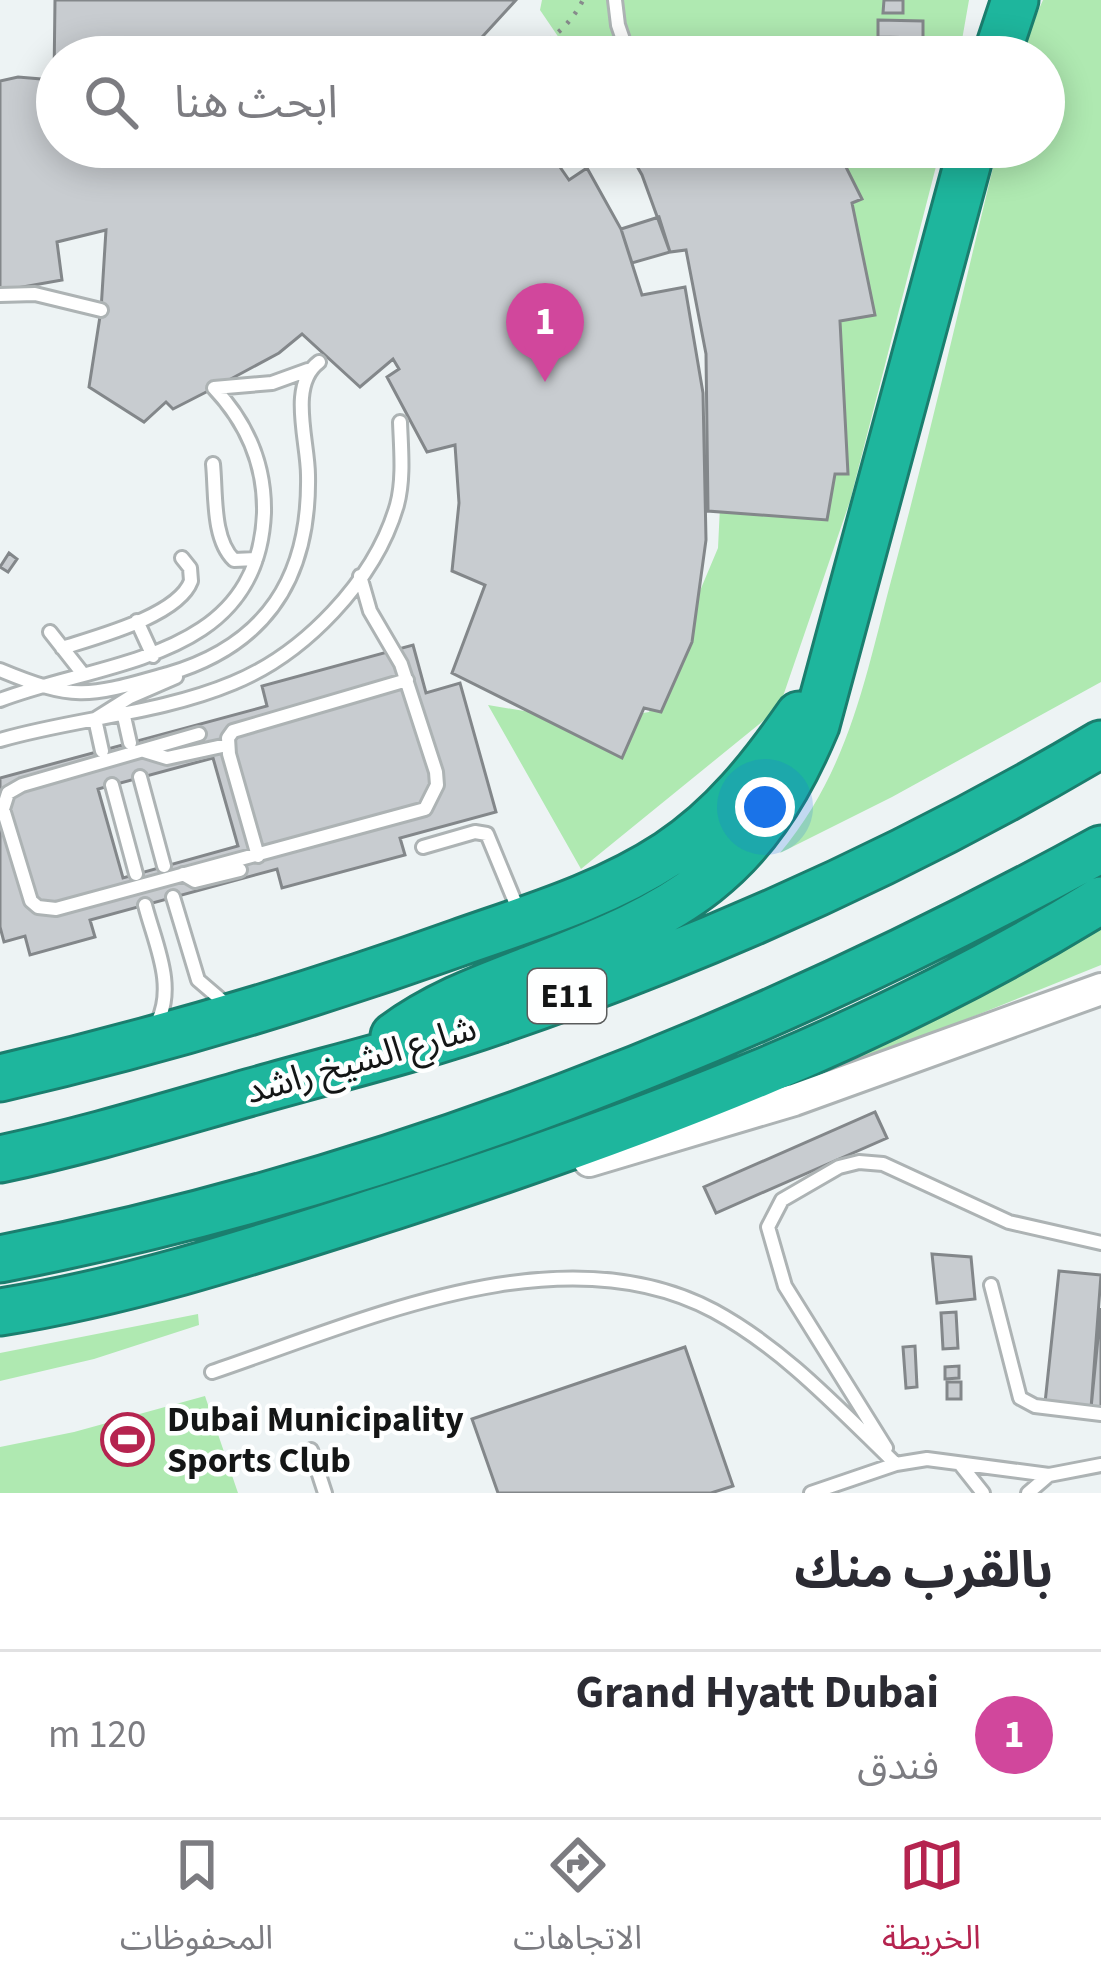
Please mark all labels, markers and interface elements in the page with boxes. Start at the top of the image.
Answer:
search box [36,36,1065,168]
icon: search [78,69,144,135]
text: ابحث هنا [174,71,338,135]
pin: 1 [506,283,584,382]
your location [735,777,795,837]
road number: E11 [528,969,606,1023]
street label: شارع الشيخ راشد [240,1003,482,1117]
place label: Dubai Municipality Sports Club [167,1394,464,1486]
sports icon: Dubai Municipality Sports Club [100,1412,156,1468]
text: بالقرب منك [794,1535,1053,1607]
text: Grand Hyatt Dubai [576,1661,939,1725]
text: 120 m [48,1707,146,1763]
text: 1 [1004,1707,1024,1763]
text: فندق [857,1739,939,1795]
tab: المحفوظات [120,1832,273,1973]
tab: الاتجاهات [513,1832,642,1973]
tab: الخريطة [882,1832,981,1973]

